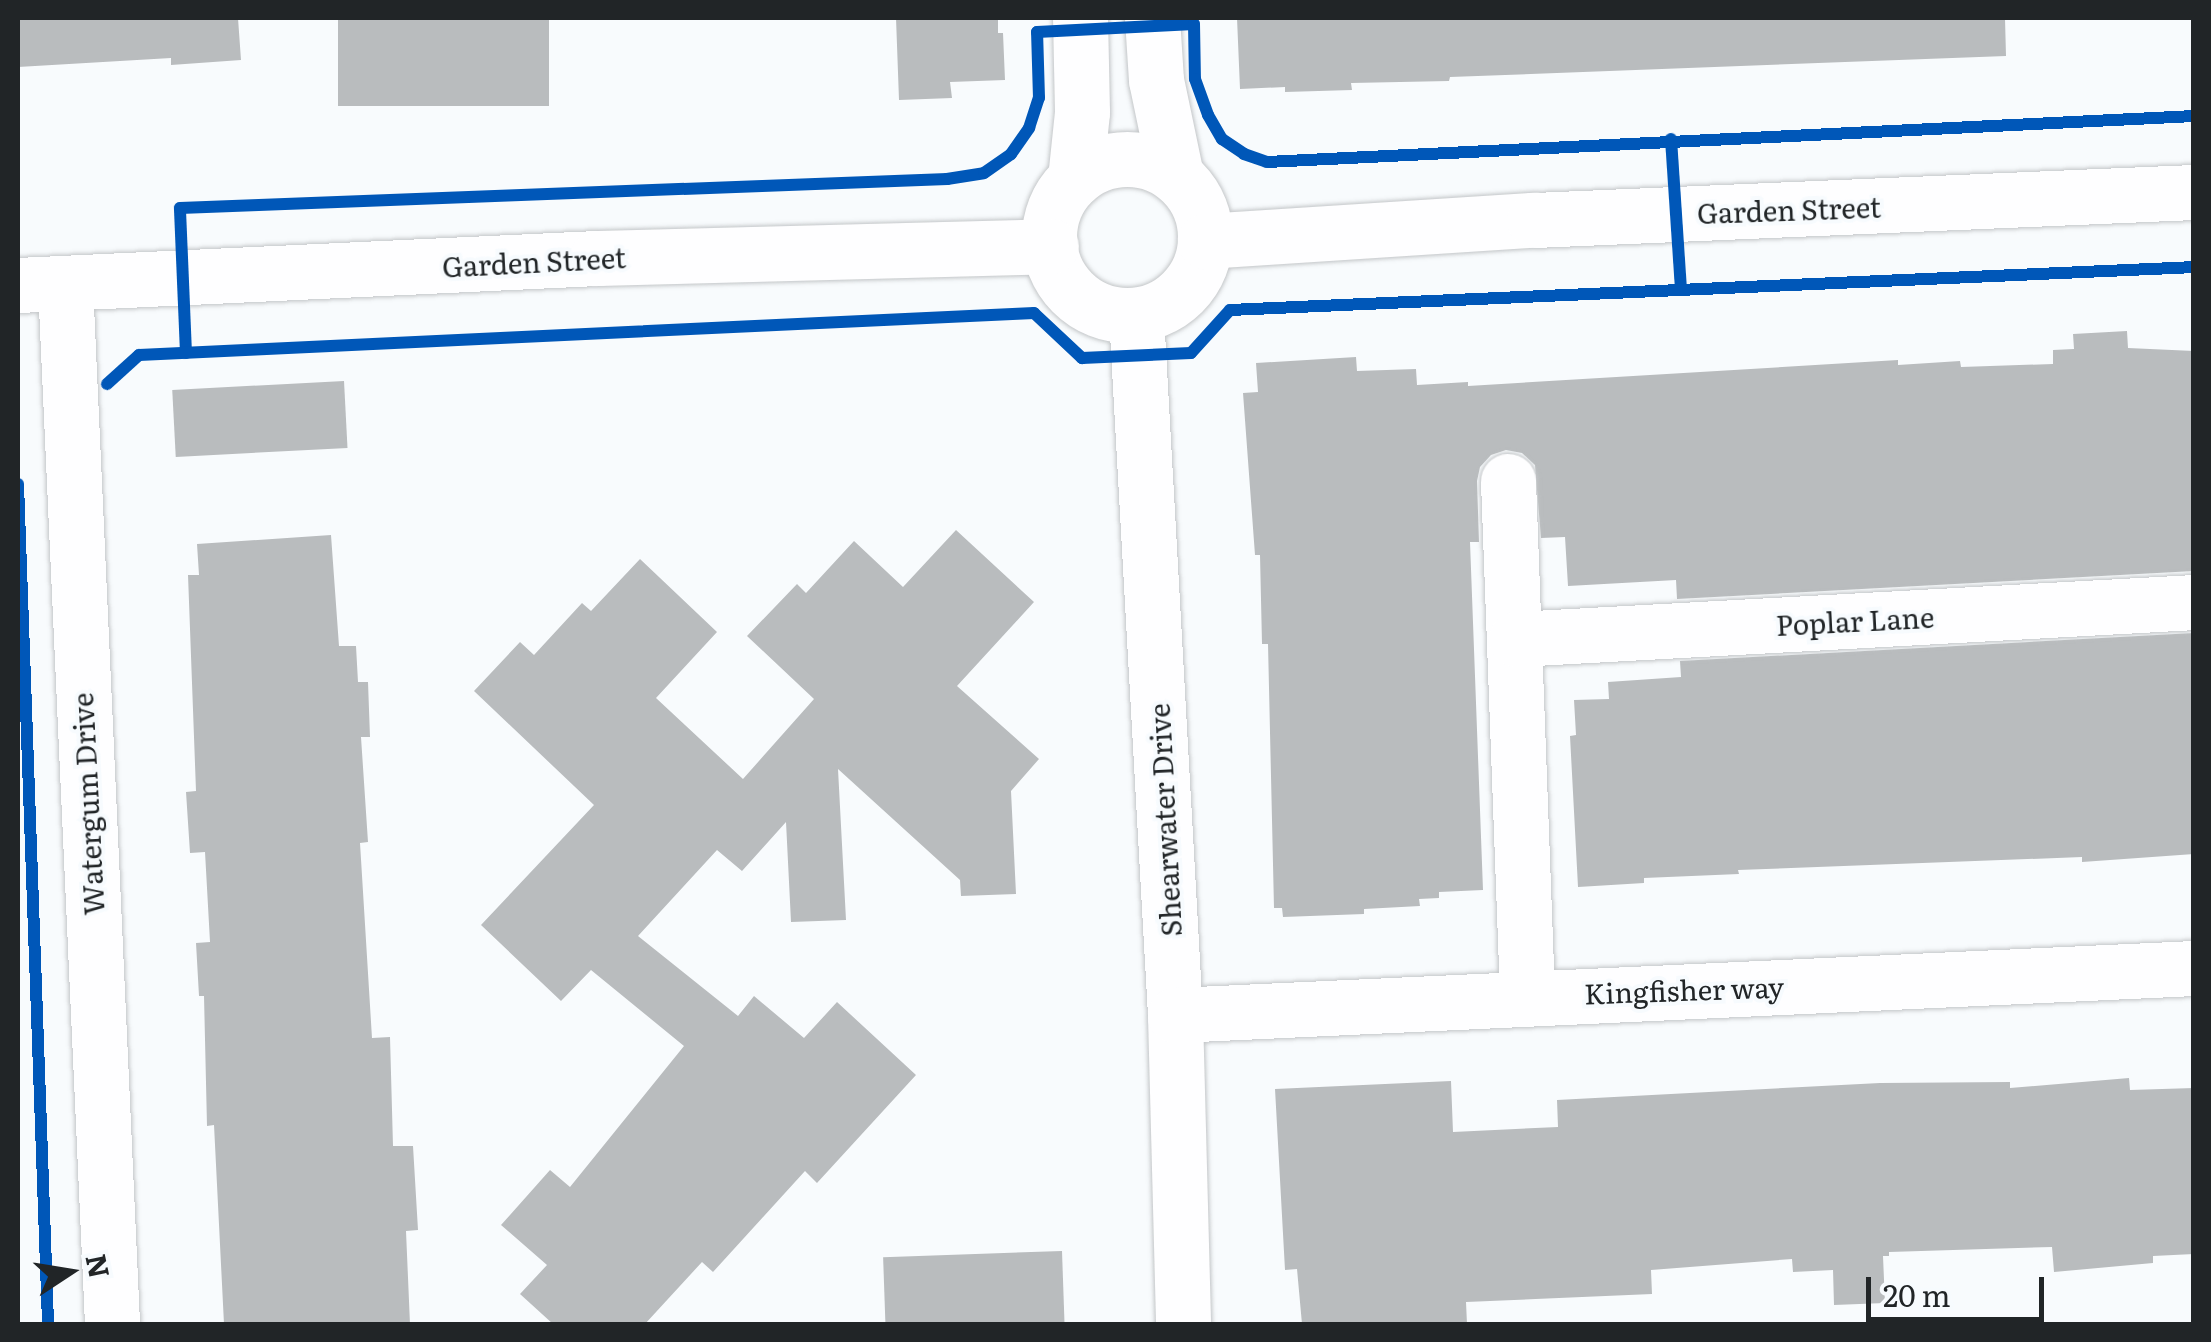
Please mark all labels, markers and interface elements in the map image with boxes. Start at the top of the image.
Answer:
street label: Garden Street [1696,189,1882,229]
street label: Garden Street [441,239,627,283]
street label: Poplar Lane [1775,599,1935,641]
street label: Watergum Drive [64,692,110,916]
street label: Shearwater Drive [1141,702,1187,938]
street label: Kingfisher way [1583,969,1785,1009]
north arrow [20,1222,120,1322]
text: N [76,1250,122,1282]
scale bar [1871,1257,2048,1319]
text: 20 m [1883,1272,1951,1316]

